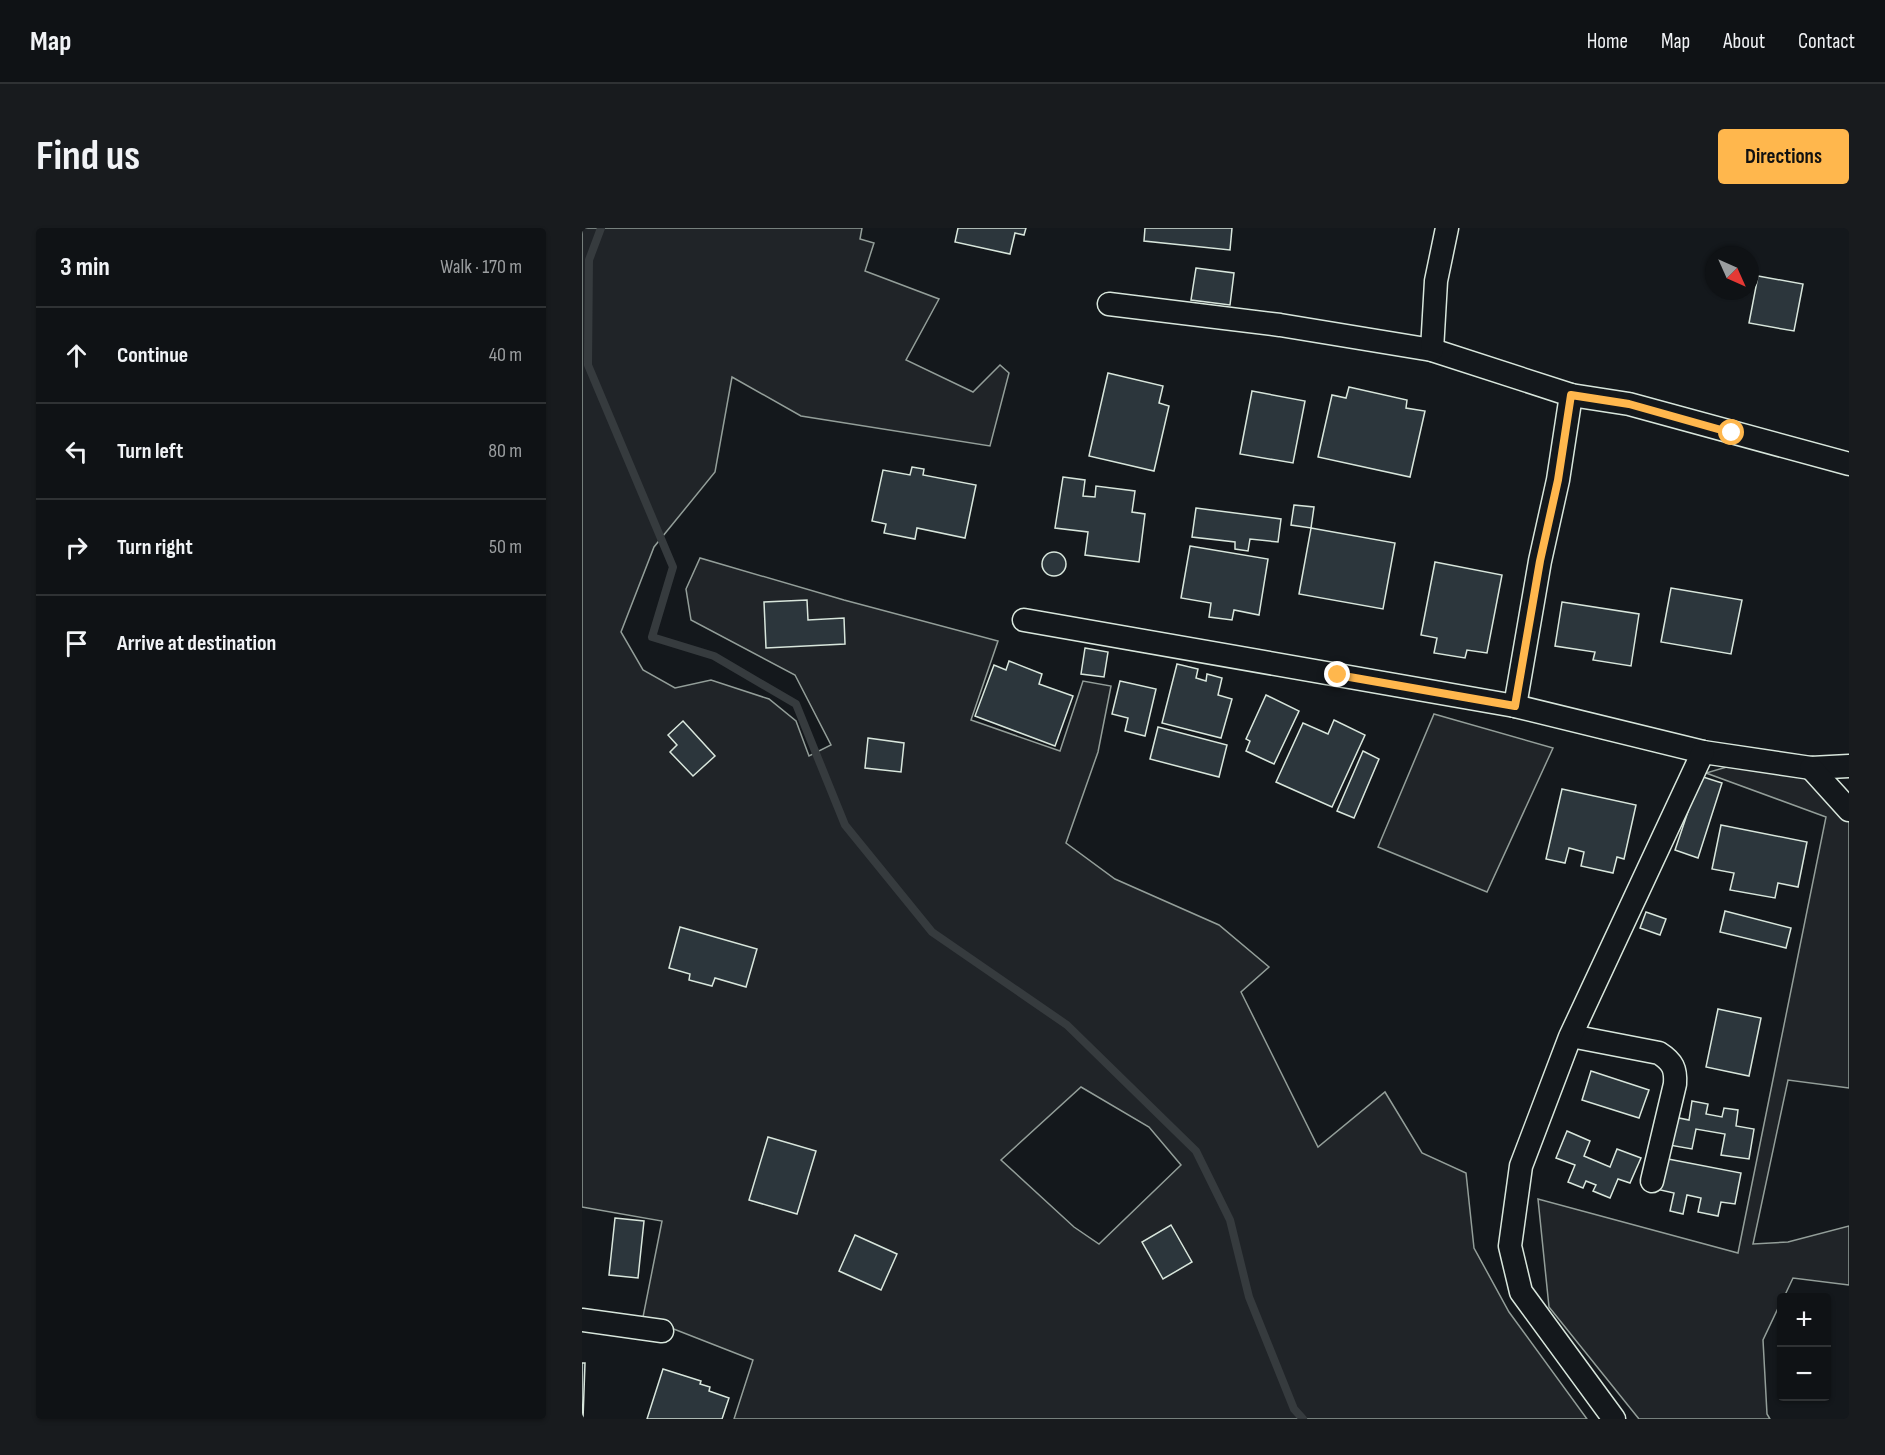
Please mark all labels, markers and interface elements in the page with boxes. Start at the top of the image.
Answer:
text: Map [30,25,71,58]
text: Home [1587,29,1628,54]
text: Map [1661,29,1690,54]
text: About [1723,29,1765,54]
text: Contact [1798,29,1855,54]
button: Directions [1718,129,1849,184]
text: Find us [36,131,140,182]
north arrow [1705,246,1759,300]
text: 3 min [60,252,110,283]
text: Walk · 170 m [440,255,522,279]
icon: ahead [60,339,93,372]
text: Continue [117,342,188,369]
text: 40 m [489,343,522,367]
route start [1718,419,1744,445]
icon: left [60,435,93,468]
text: Turn left [117,438,183,465]
text: 80 m [488,439,522,463]
icon: right [60,531,93,564]
text: Turn right [117,534,193,561]
text: 50 m [489,535,522,559]
icon: arrive [60,627,93,660]
text: Arrive at destination [117,630,276,657]
route end [1324,661,1350,687]
map controls [1777,1293,1831,1401]
button: + [1777,1293,1831,1347]
button: − [1777,1347,1831,1401]

